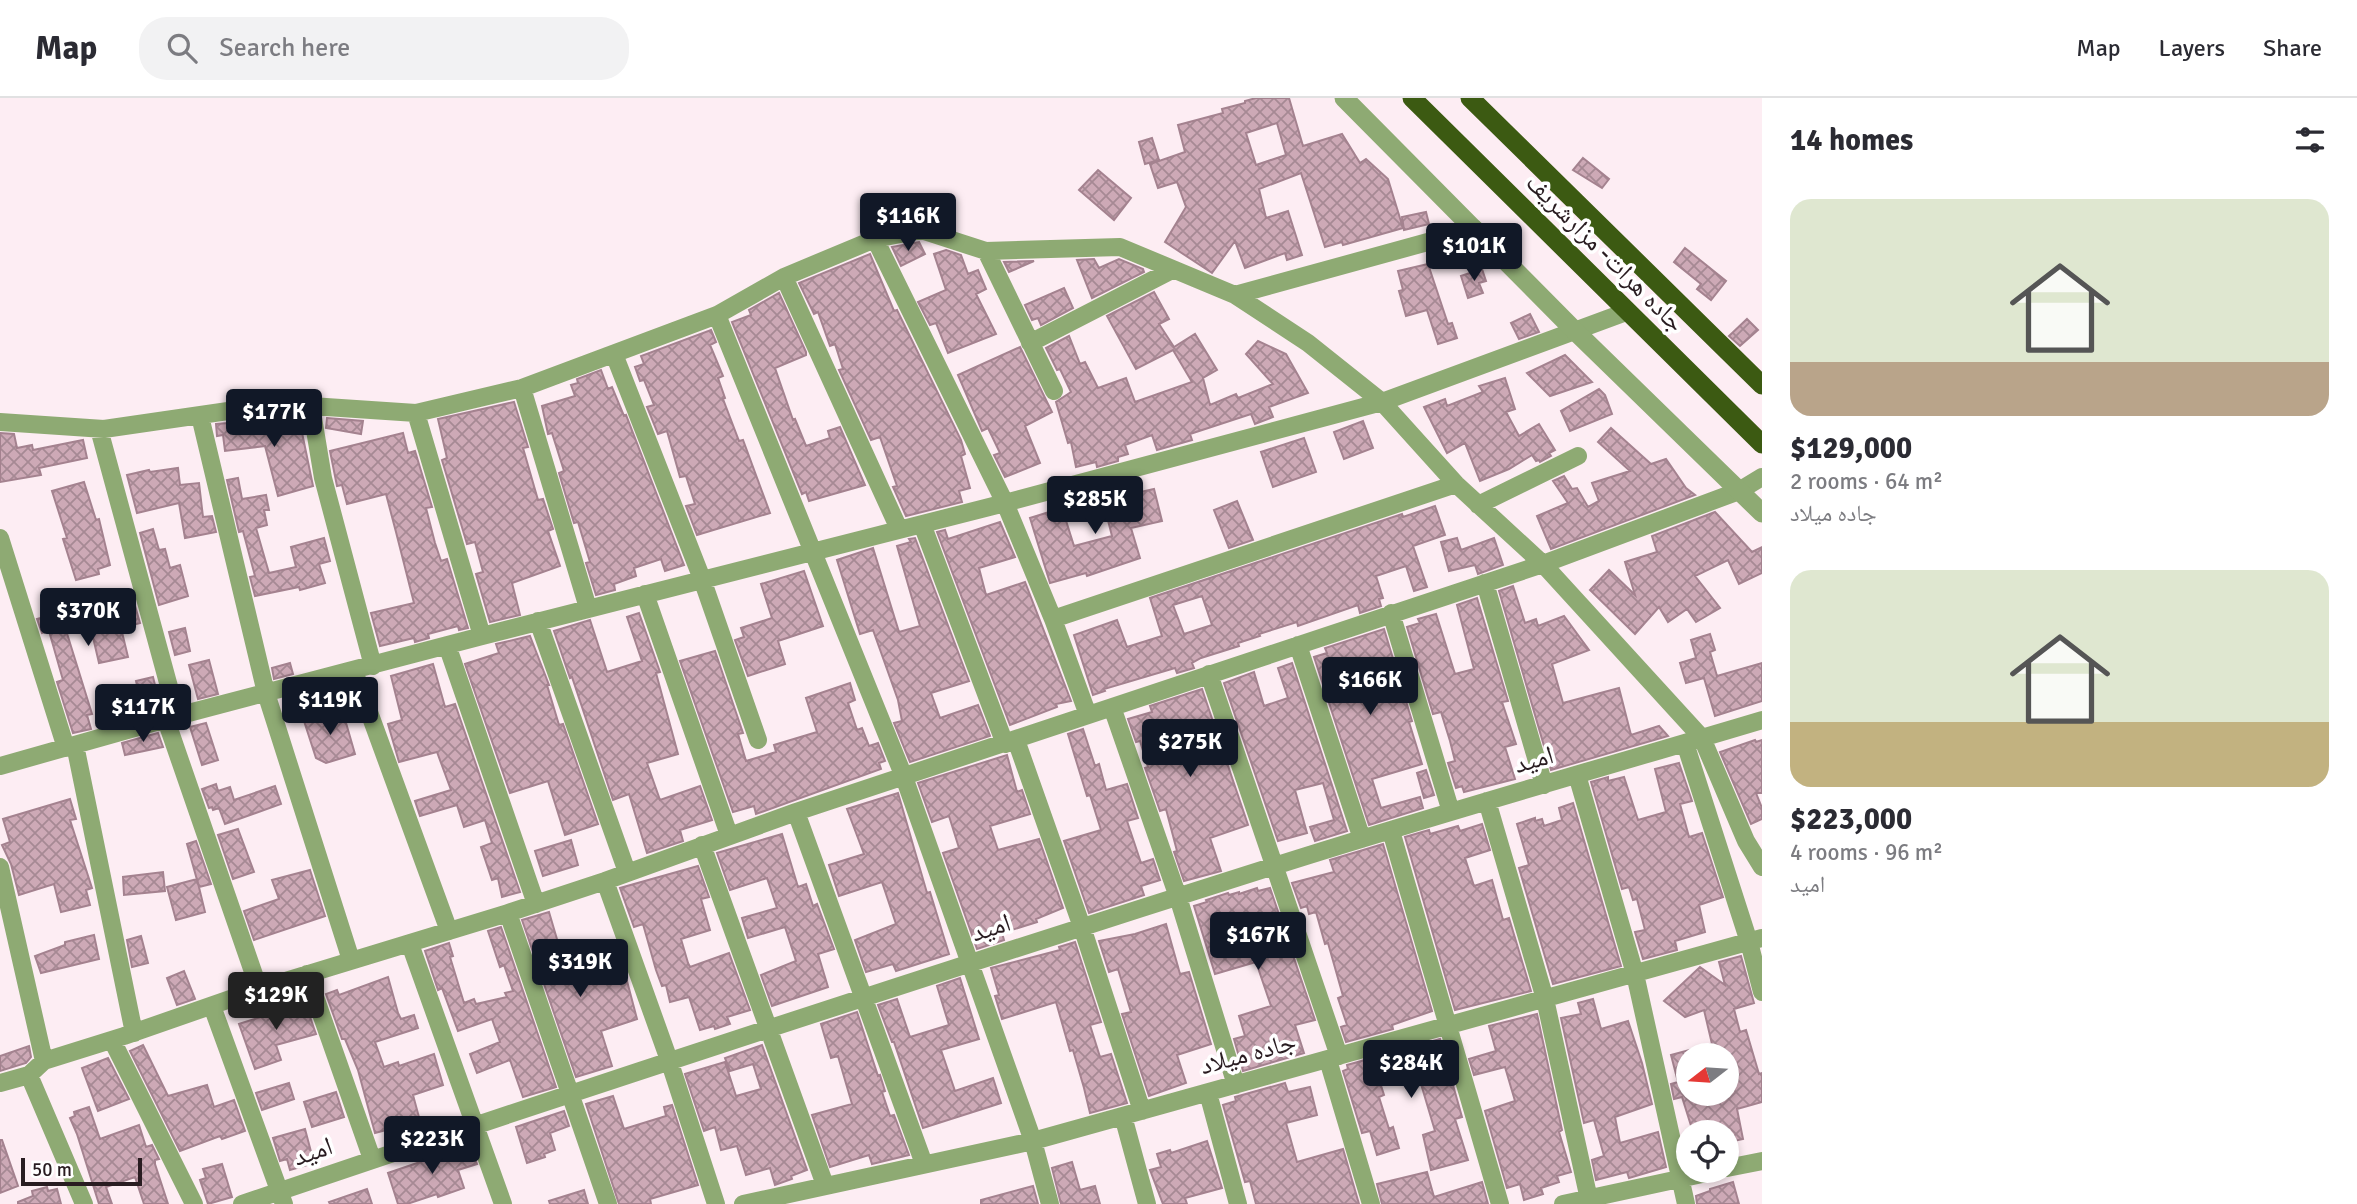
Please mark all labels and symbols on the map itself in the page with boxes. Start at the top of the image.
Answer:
street label: جاده هرات- مزارشریف [1519,167,1691,339]
pin: $116K [859,194,957,253]
pin: $101K [1425,223,1523,283]
pin: $177K [225,390,323,449]
pin: $285K [1046,476,1144,536]
pin: $370K [39,588,137,648]
pin: $166K [1321,658,1419,717]
pin: $119K [281,678,379,737]
pin: $117K [94,684,192,744]
pin: $275K [1141,720,1239,779]
street label: امید [1510,739,1558,781]
street label: امید [967,907,1015,949]
pin: $167K [1209,912,1307,972]
pin: $319K [531,940,629,999]
pin: $129K [227,972,325,1032]
street label: جاده میلاد [1197,1026,1299,1082]
pin: $284K [1362,1040,1460,1100]
north arrow [1676,1043,1740,1106]
pin: $223K [383,1116,481,1176]
street label: امید [289,1130,337,1174]
scale bar [21,1155,142,1187]

